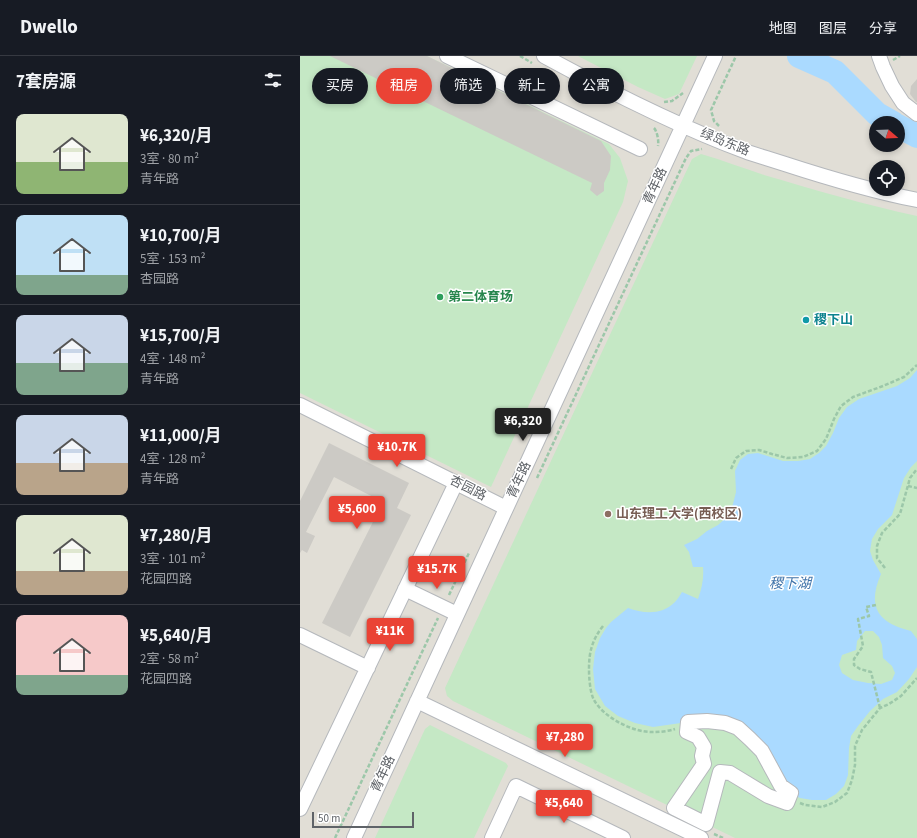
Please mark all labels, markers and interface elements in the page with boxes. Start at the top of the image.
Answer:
text: Dwello [20,14,78,41]
text: 地图 [769,19,797,39]
text: 图层 [819,19,847,39]
text: 分享 [869,19,897,39]
chip: 买房 [312,68,368,104]
chip: 租房 [376,68,432,104]
chip: 筛选 [440,68,496,104]
chip: 新上 [504,68,560,104]
chip: 公寓 [568,68,624,104]
icon: filters [262,69,284,91]
text: 7套房源 [16,70,76,94]
north arrow [869,116,905,152]
map controls [869,116,905,196]
text: ¥6,320/月 [140,124,213,148]
street label: 绿岛东路 [698,124,752,160]
icon: home [48,130,96,178]
text: 3室 · 80 m² [140,150,199,168]
button: locate [869,160,905,196]
street label: 青年路 [639,165,671,207]
text: 青年路 [140,170,179,188]
text: ¥10,700/月 [140,224,222,248]
icon: home [48,231,96,279]
text: 5室 · 153 m² [140,250,205,268]
text: 杏园路 [140,270,179,288]
place label: 第二体育场 [448,288,513,306]
marker: 第二体育场 [435,292,445,302]
place label: 稷下山 [814,311,853,329]
marker: 稷下山 [801,315,811,325]
text: ¥15,700/月 [140,324,222,348]
icon: home [48,331,96,379]
text: 4室 · 148 m² [140,350,205,368]
text: 青年路 [140,370,179,388]
pin: ¥6,320 [490,408,556,442]
text: ¥6,320 [504,412,542,430]
text: ¥11,000/月 [140,424,222,448]
icon: home [48,431,96,479]
pin: ¥10.7K [364,434,430,468]
text: ¥10.7K [377,438,417,456]
text: 4室 · 128 m² [140,450,205,468]
street label: 青年路 [503,459,535,501]
text: 青年路 [140,470,179,488]
street label: 杏园路 [447,471,489,505]
pin: ¥5,600 [324,496,390,530]
text: ¥5,600 [338,500,376,518]
place label: 山东理工大学(西校区) [616,505,742,523]
marker: 山东理工大学(西校区) [603,509,613,519]
text: ¥7,280/月 [140,524,213,548]
icon: home [48,531,96,579]
text: 3室 · 101 m² [140,550,205,568]
pin: ¥15.7K [404,556,470,590]
text: ¥15.7K [417,560,457,578]
text: 花园四路 [140,570,192,588]
water label: 稷下湖 [769,574,813,594]
pin: ¥11K [366,618,414,652]
text: ¥11K [376,622,404,640]
text: ¥5,640/月 [140,624,213,648]
icon: home [48,631,96,679]
text: 2室 · 58 m² [140,650,199,668]
text: 花园四路 [140,670,192,688]
pin: ¥7,280 [532,724,598,758]
text: ¥7,280 [546,728,584,746]
street label: 青年路 [367,753,399,795]
pin: ¥5,640 [531,790,597,824]
text: ¥5,640 [545,794,583,812]
scale bar [312,810,414,829]
text: 50 m [318,811,340,826]

